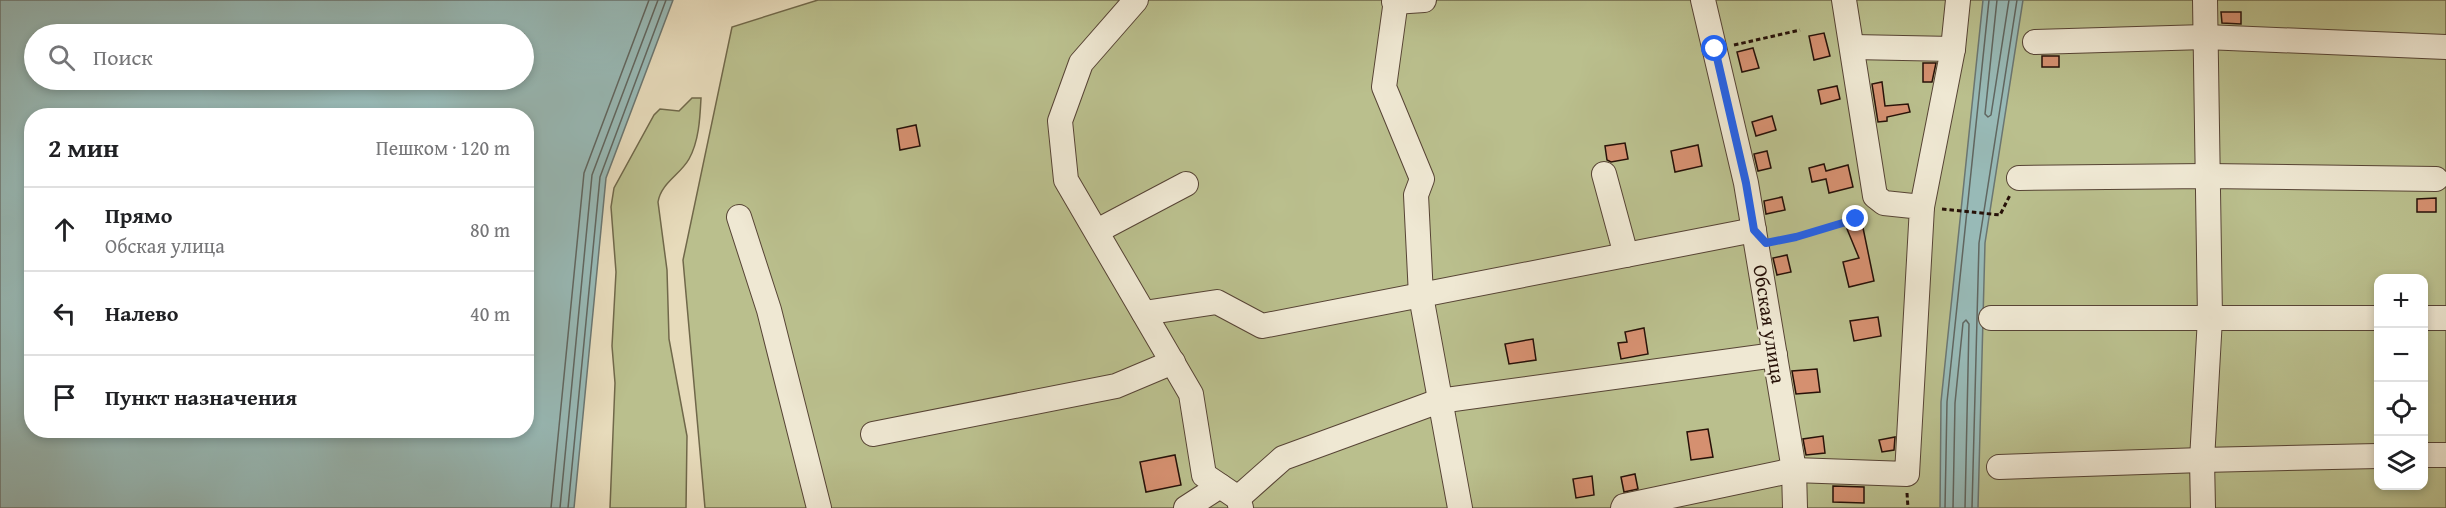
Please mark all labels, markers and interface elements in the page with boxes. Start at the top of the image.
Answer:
search box [24,24,534,90]
route start [1701,35,1727,61]
icon: search [45,41,78,74]
text: Поиск [93,41,153,73]
text: 2 мин [48,128,119,167]
text: Пешком · 120 m [376,133,510,162]
text: Прямо [105,199,172,231]
route end [1842,205,1868,231]
icon: ahead [48,213,81,246]
text: 80 m [470,215,510,244]
text: Обская улица [105,231,225,260]
street label: Обская улица [1746,263,1794,386]
map controls [2374,274,2428,490]
button: + [2374,274,2428,328]
icon: left [48,297,81,330]
text: Налево [105,297,178,329]
text: 40 m [470,299,510,328]
button: − [2374,328,2428,382]
icon: arrive [48,381,81,414]
text: Пункт назначения [105,381,297,413]
button: locate [2374,382,2428,436]
button: layers [2374,436,2428,490]

